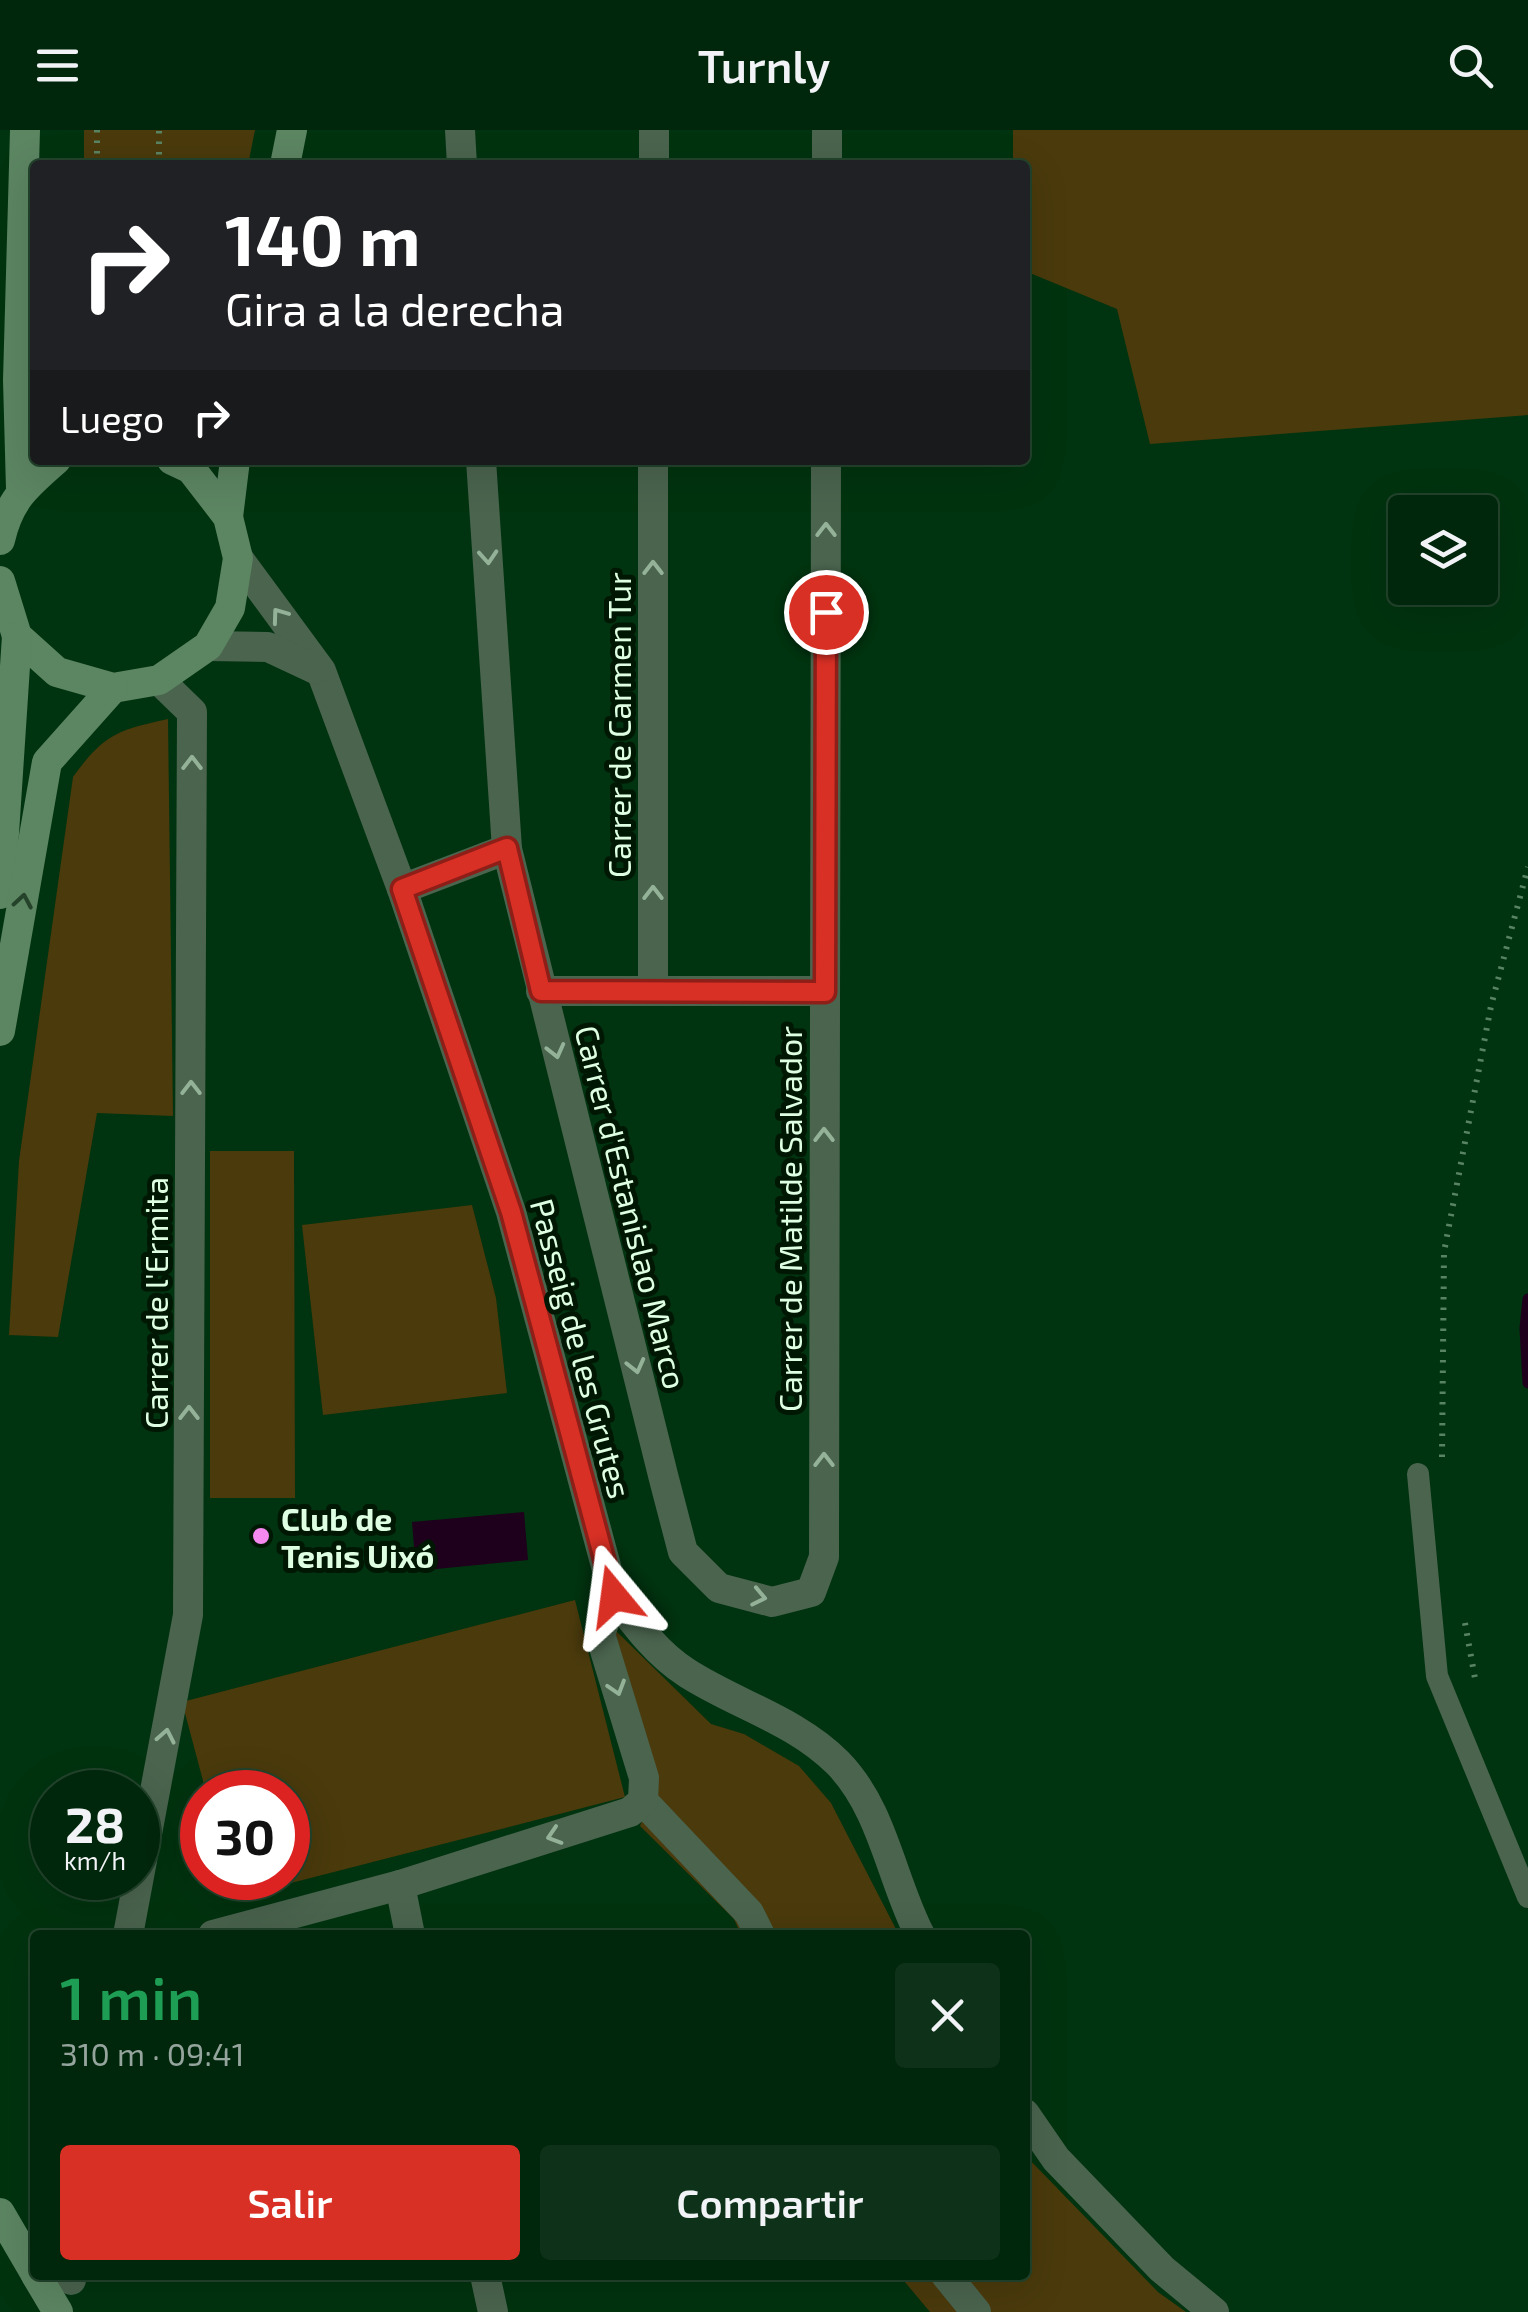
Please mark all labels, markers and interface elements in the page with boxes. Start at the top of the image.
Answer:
icon: menu [30,38,85,93]
text: Turnly [698,38,830,92]
icon: search [1443,38,1498,93]
text: 140 m [225,196,421,280]
icon: right [60,200,190,330]
text: Gira a la derecha [225,281,564,335]
icon: right [184,390,239,445]
text: Luego [60,395,164,441]
map controls [1388,495,1498,605]
button: layers [1388,495,1498,605]
one-way arrow [815,521,837,536]
one-way arrow [477,550,498,566]
one-way arrow [642,559,664,574]
pin [784,570,869,655]
street label: Carrer de Carmen Tur [599,572,637,878]
icon: arrive [799,585,854,640]
one-way arrow [274,608,291,626]
one-way arrow [181,755,203,770]
one-way arrow [642,884,664,900]
one-way arrow [12,893,33,909]
street label: Carrer d'Estanislao Marco [568,1021,696,1393]
street label: Carrer de Matilde Salvador [770,1026,808,1412]
one-way arrow [544,1042,565,1059]
one-way arrow [180,1080,202,1096]
one-way arrow [813,1126,835,1142]
street label: Carrer de l'Ermita [136,1177,174,1429]
street label: Passeig de les Grutes [524,1194,640,1502]
one-way arrow [624,1357,645,1374]
one-way arrow [178,1405,200,1420]
one-way arrow [813,1451,835,1466]
place label: Club de Tenis Uixó [281,1499,434,1574]
marker: Club de Tenis Uixó [250,1525,272,1547]
position arrow [562,1544,666,1648]
one-way arrow [750,1586,767,1607]
one-way arrow [605,1679,626,1696]
one-way arrow [154,1728,175,1745]
speed limit sign: 30 [180,1770,310,1900]
text: 28 [65,1793,125,1853]
one-way arrow [546,1824,563,1845]
text: km/h [64,1845,126,1875]
text: 1 min [60,1960,202,2032]
button: close [895,1963,1000,2068]
text: 310 m · 09:41 [60,2034,244,2072]
button: Salir [60,2145,520,2260]
button: Compartir [540,2145,1000,2260]

